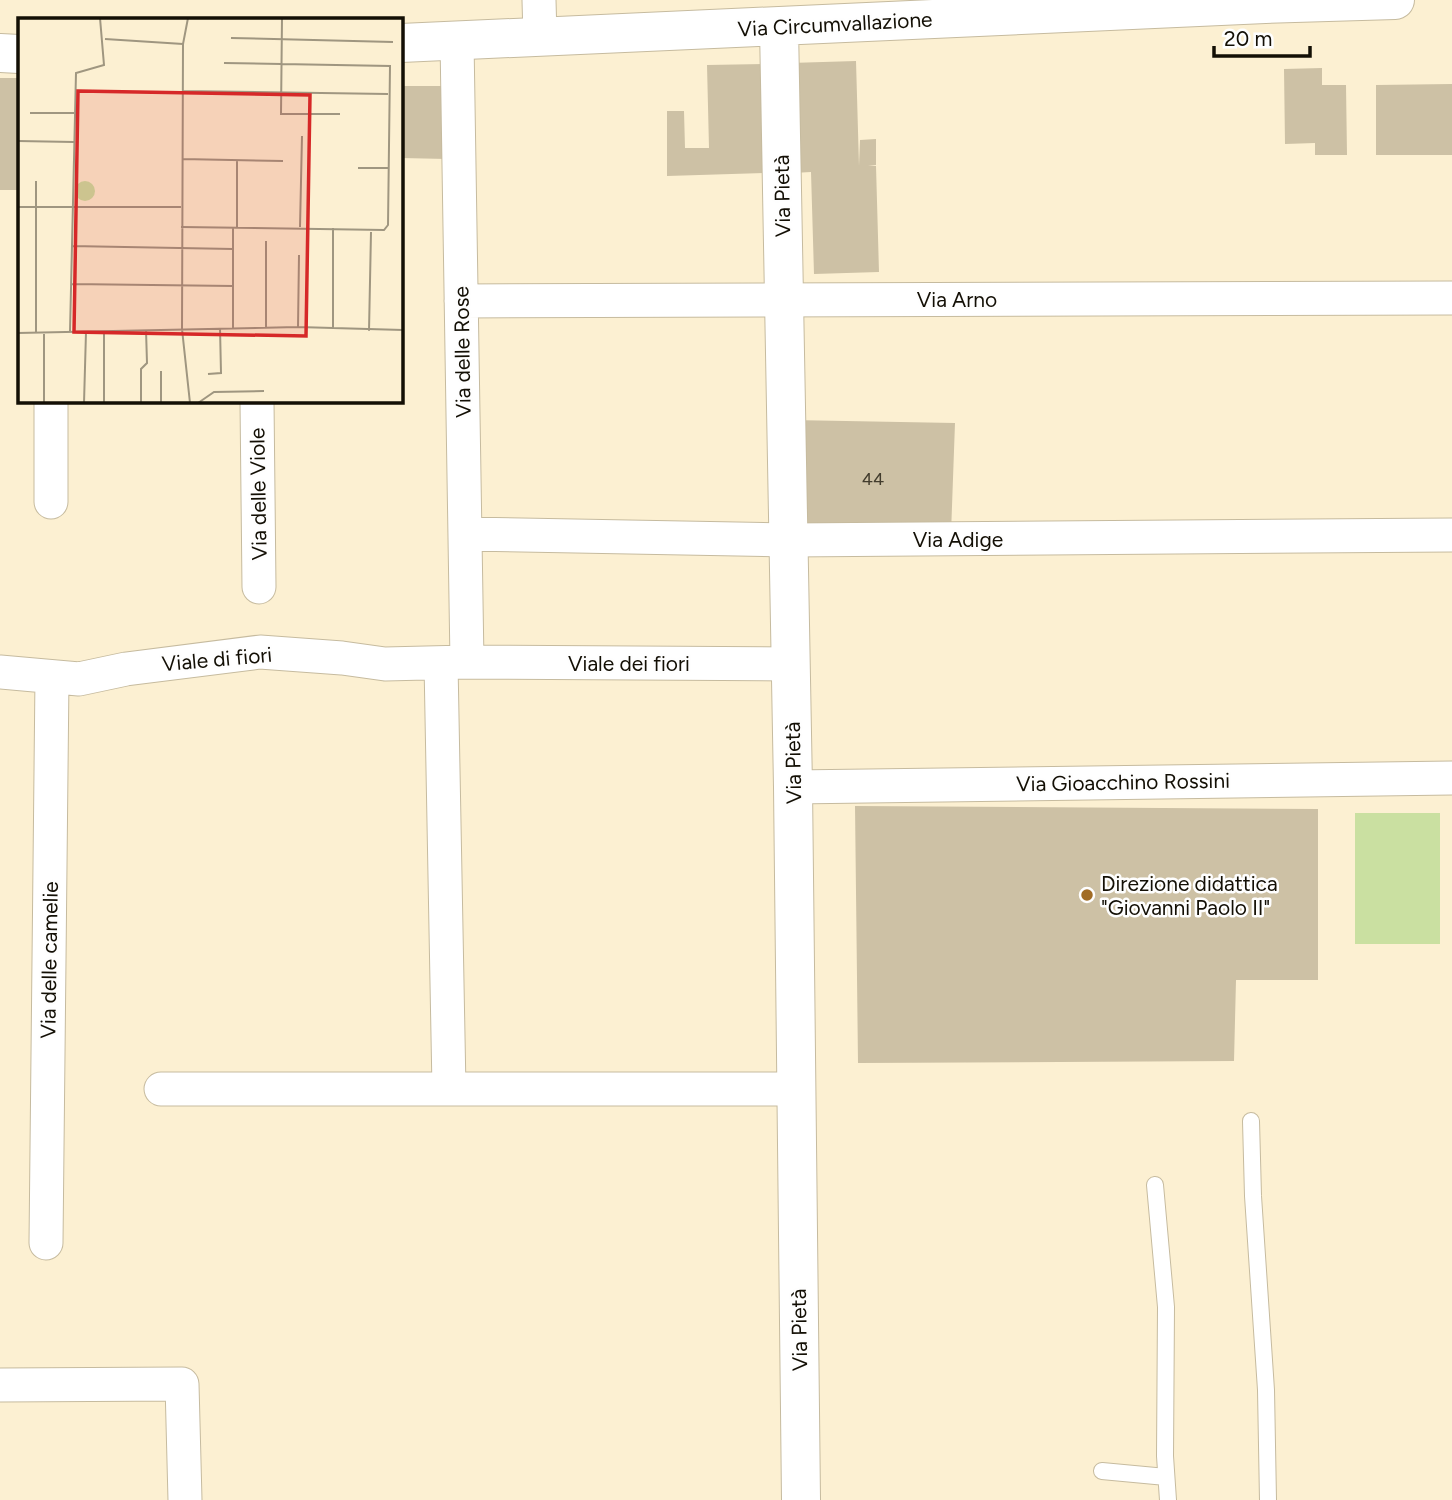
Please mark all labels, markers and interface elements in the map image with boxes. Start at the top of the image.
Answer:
street label: Via Circumvallazione [737,6,933,42]
scale bar [1214,14,1310,58]
inset map [18,18,402,402]
text: 20 m [1224,26,1272,51]
street label: Via Pietà [769,155,795,237]
street label: Via delle Rose [448,286,476,418]
street label: Via Arno [917,287,997,312]
street label: Via delle Viole [244,427,272,561]
house number: 44 [862,468,884,490]
street label: Via Adige [913,527,1003,552]
street label: Viale di fiori [161,642,273,676]
street label: Viale dei fiori [568,651,690,676]
street label: Via Pietà [780,722,806,804]
street label: Via Gioacchino Rossini [1016,768,1230,796]
place label: Direzione didattica "Giovanni Paolo II" [1101,871,1278,920]
street label: Via delle camelie [35,881,63,1039]
marker: Direzione didattica "Giovanni Paolo II" [1079,887,1095,903]
street label: Via Pietà [786,1289,812,1371]

